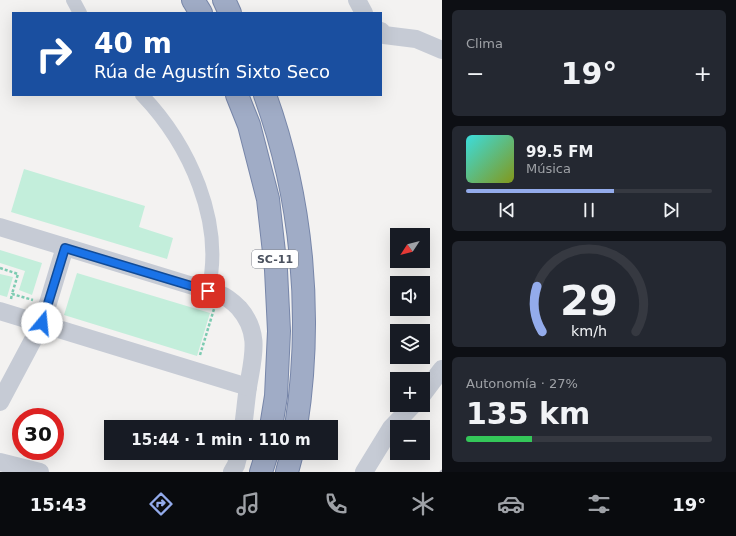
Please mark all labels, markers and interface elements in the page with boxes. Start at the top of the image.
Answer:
text: 40 m [94,27,172,60]
icon: right [28,28,80,80]
text: Clima [466,36,503,51]
text: 19° [561,56,617,91]
text: Rúa de Agustín Sixto Seco [94,61,330,82]
text: − [466,61,484,86]
text: + [694,61,712,86]
text: 99.5 FM [526,143,593,161]
text: Música [526,161,571,176]
icon: previous [496,199,518,221]
icon: pause [578,199,600,221]
icon: next [660,199,682,221]
north arrow [390,228,430,268]
map controls [390,228,430,460]
road number: SC-11 [252,250,298,268]
pin [191,274,225,308]
button: sound [390,276,430,316]
text: 29 [560,276,618,325]
icon: arrive [197,280,219,302]
position arrow [21,302,63,344]
text: km/h [571,322,607,338]
button: layers [390,324,430,364]
button: + [390,372,430,412]
text: Autonomía · 27% [466,376,578,391]
text: 135 km [466,396,590,431]
speed limit sign: 30 [12,408,64,460]
button: − [390,420,430,460]
text: 15:44 · 1 min · 110 m [131,431,311,449]
icon: directions [147,490,175,518]
icon: music [234,490,262,518]
icon: phone [322,490,350,518]
icon: climate [409,490,437,518]
icon: car [497,490,525,518]
icon: filters [585,490,613,518]
text: 15:43 [30,494,87,515]
text: 19° [672,494,706,515]

